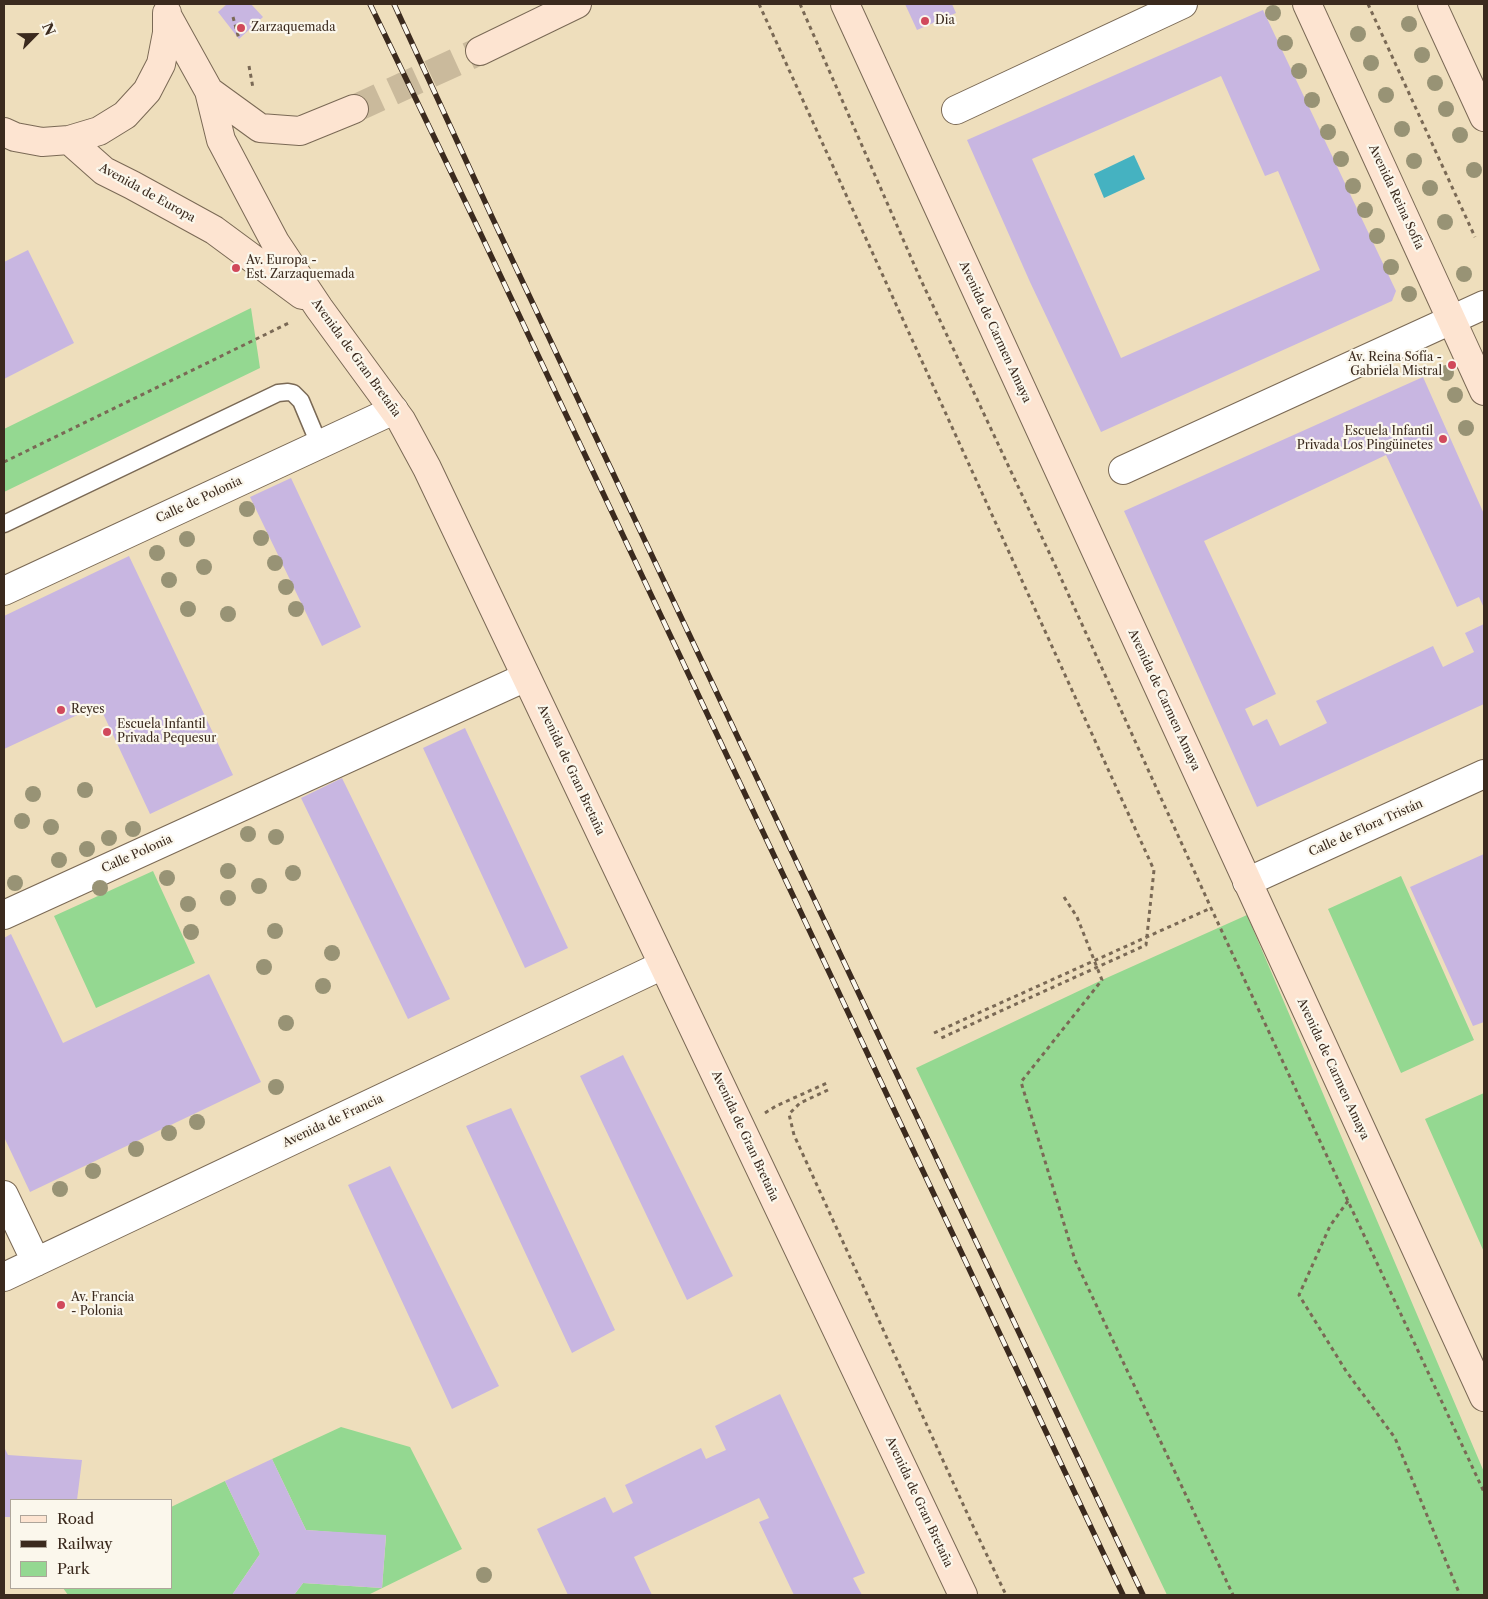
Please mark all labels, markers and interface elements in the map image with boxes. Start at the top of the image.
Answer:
north arrow [10,10,60,60]
place label: Dia [935,14,955,28]
marker: Dia [919,15,931,27]
text: N [38,20,59,38]
place label: Zarzaquemada [251,21,336,35]
marker: Zarzaquemada [235,22,247,34]
street label: Avenida Reina Sofía [1365,142,1427,252]
street label: Avenida de Europa [96,161,198,225]
place label: Av. Europa - Est. Zarzaquemada [246,254,355,282]
street label: Avenida de Carmen Amaya [956,259,1034,405]
marker: Av. Europa - Est. Zarzaquemada [230,262,242,274]
street label: Avenida de Gran Bretaña [308,296,404,420]
place label: Av. Reina Sofía - Gabriela Mistral [1348,351,1442,379]
marker: Av. Reina Sofía - Gabriela Mistral [1446,359,1458,371]
place label: Escuela Infantil Privada Los Pingüinetes [1297,425,1433,453]
marker: Escuela Infantil Privada Los Pingüinetes [1437,433,1449,445]
street label: Calle de Polonia [154,474,244,526]
street label: Avenida de Carmen Amaya [1125,627,1203,773]
place label: Reyes [71,703,104,717]
street label: Avenida de Gran Bretaña [534,703,608,837]
marker: Reyes [55,704,67,716]
place label: Escuela Infantil Privada Pequesur [117,718,216,746]
marker: Escuela Infantil Privada Pequesur [101,726,113,738]
street label: Calle de Flora Tristán [1307,796,1425,860]
street label: Calle Polonia [99,832,175,876]
street label: Avenida de Carmen Amaya [1294,996,1372,1142]
street label: Avenida de Gran Bretaña [708,1069,782,1203]
street label: Avenida de Francia [280,1091,386,1151]
place label: Av. Francia - Polonia [71,1291,134,1319]
marker: Av. Francia - Polonia [55,1299,67,1311]
street label: Avenida de Gran Bretaña [882,1435,956,1569]
legend [10,1499,172,1589]
text: Road [57,1509,94,1528]
text: Railway [57,1534,113,1553]
text: Park [57,1559,90,1578]

